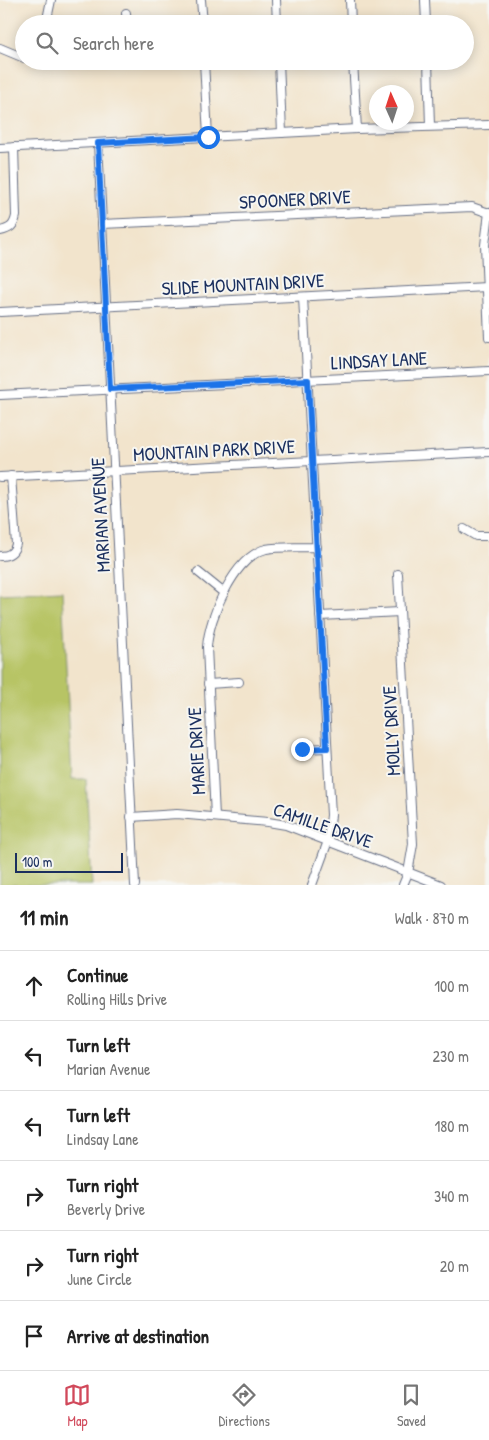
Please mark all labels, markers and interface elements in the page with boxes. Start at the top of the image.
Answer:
search box [15,15,474,70]
icon: search [33,29,61,57]
text: Search here [73,30,154,56]
north arrow [369,85,414,130]
route start [197,126,220,149]
street label: SPOONER DRIVE [239,183,352,215]
street label: SLIDE MOUNTAIN DRIVE [161,267,326,301]
street label: LINDSAY LANE [330,344,428,376]
street label: MOUNTAIN PARK DRIVE [132,433,296,467]
street label: MARIAN AVENUE [84,456,116,573]
street label: MOLLY DRIVE [376,685,406,777]
street label: MARIE DRIVE [181,706,211,795]
route end [291,738,314,761]
street label: CAMILLE DRIVE [270,796,377,854]
scale bar [15,850,122,873]
text: 100 m [22,852,52,871]
text: 11 min [20,903,69,932]
text: Walk · 870 m [395,907,469,929]
text: Continue [67,962,128,988]
icon: ahead [20,972,48,1000]
text: 100 m [434,975,469,997]
text: Rolling Hills Drive [67,988,167,1010]
text: Turn left [67,1032,130,1058]
icon: left [20,1042,48,1070]
text: 230 m [433,1045,469,1067]
text: Marian Avenue [67,1058,150,1080]
text: Turn left [67,1102,130,1128]
icon: left [20,1112,48,1140]
text: 180 m [435,1115,469,1137]
text: Lindsay Lane [67,1128,139,1150]
text: Turn right [67,1172,138,1198]
icon: right [20,1182,48,1210]
text: 340 m [434,1185,469,1207]
text: Beverly Drive [67,1198,145,1220]
text: Turn right [67,1242,138,1268]
icon: right [20,1252,48,1280]
text: 20 m [440,1255,469,1277]
text: June Circle [67,1268,132,1290]
icon: arrive [20,1322,48,1350]
text: Arrive at destination [67,1323,209,1349]
tab: Map [63,1381,91,1430]
tab: Directions [218,1381,270,1430]
tab: Saved [397,1381,426,1430]

